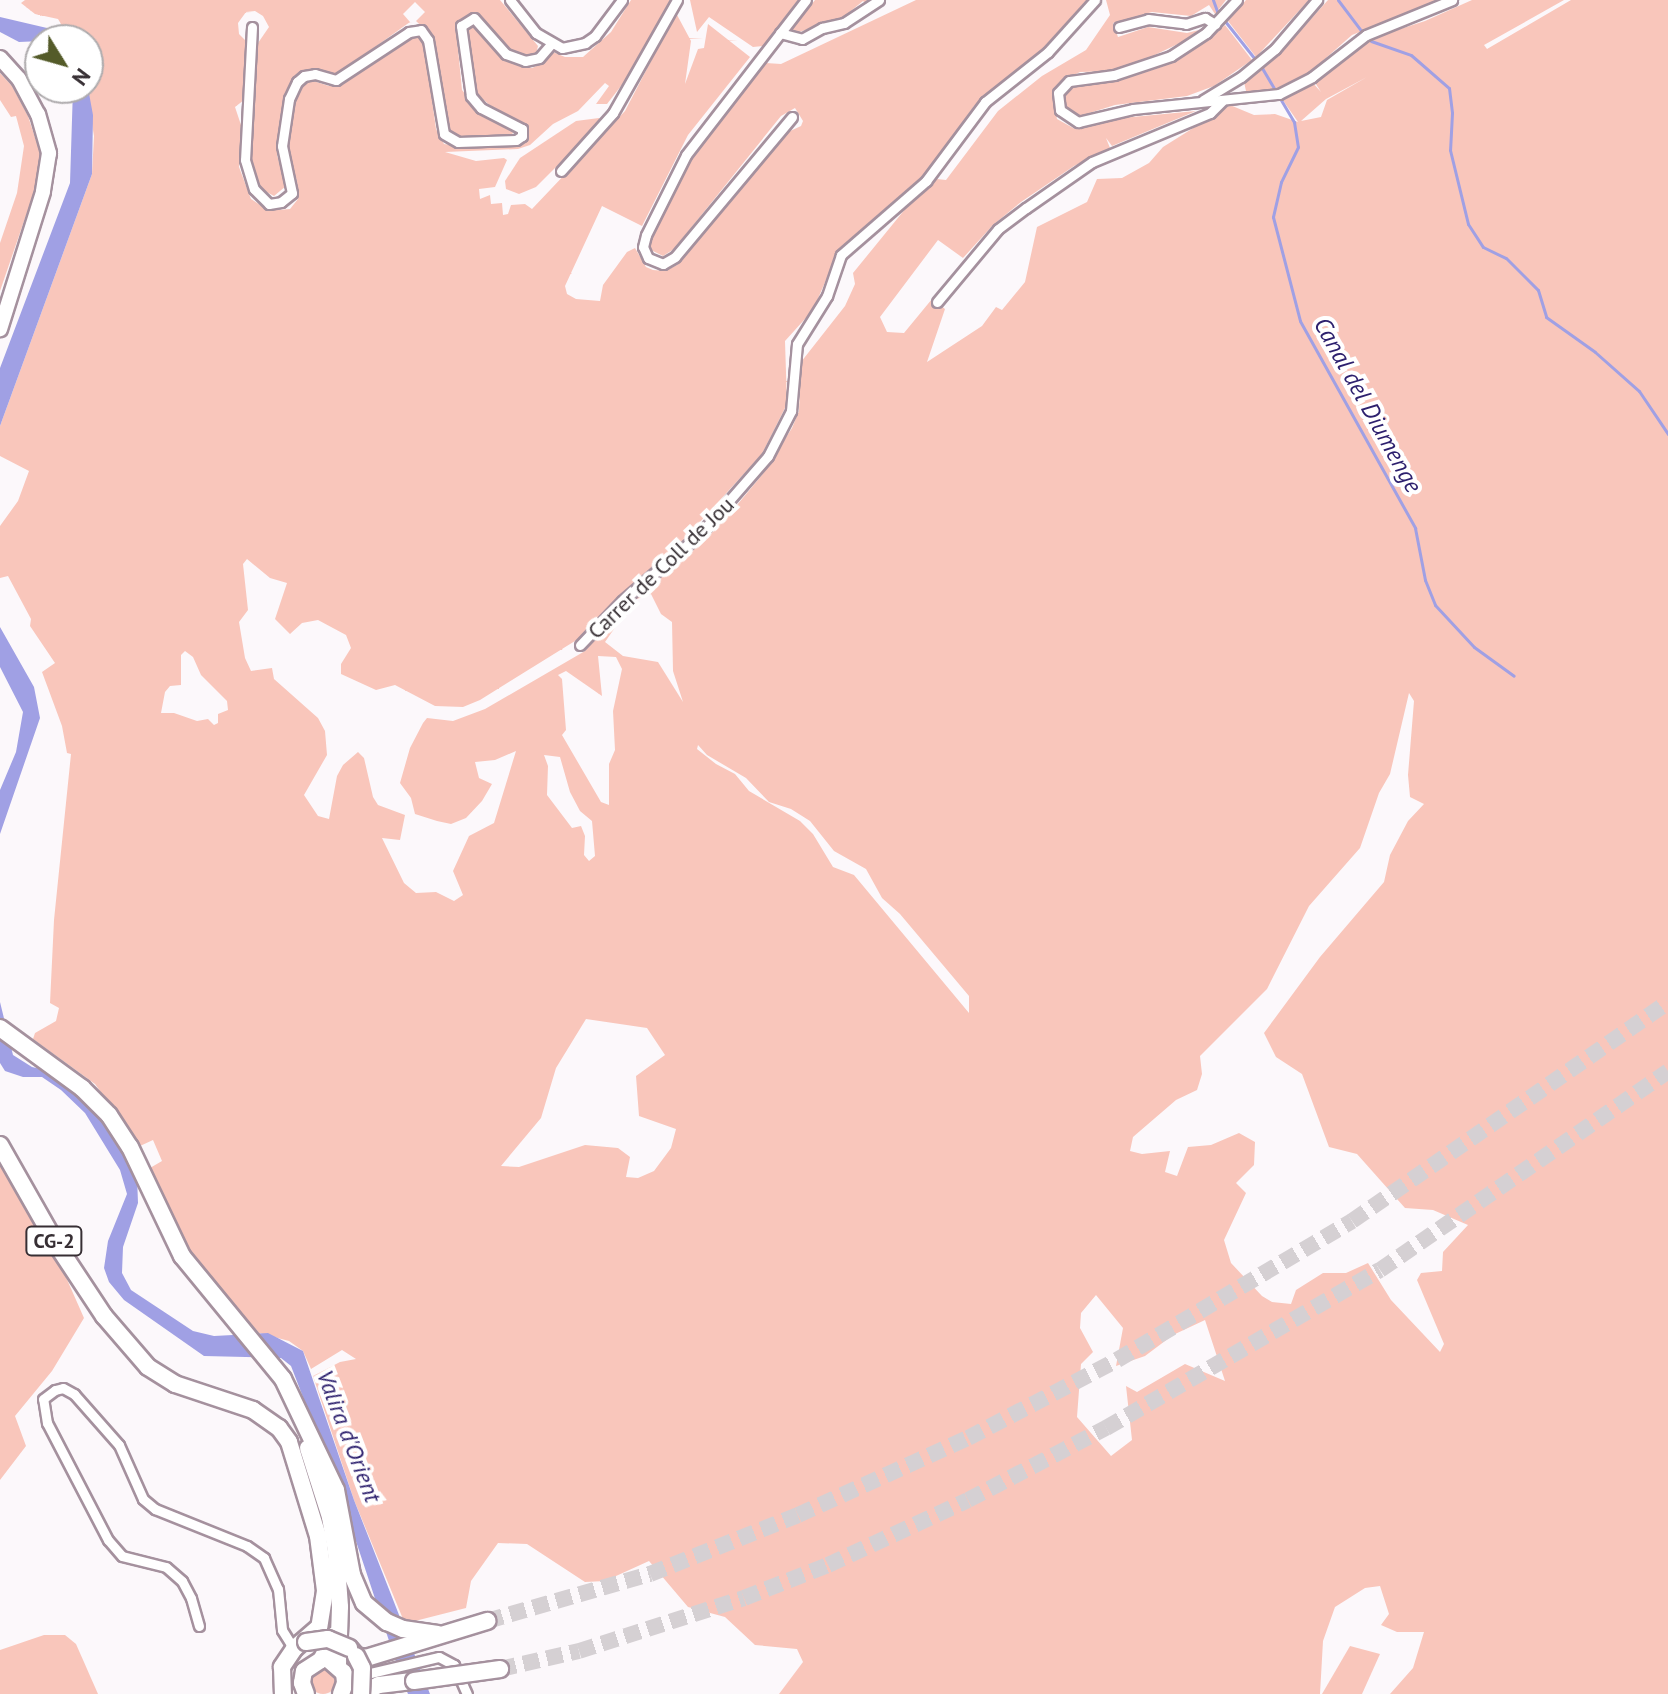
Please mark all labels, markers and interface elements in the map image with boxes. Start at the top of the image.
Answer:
north arrow [24,24,104,104]
text: N [66,63,97,91]
water label: Canal del Diumenge [1308,312,1428,498]
street label: Carrer de Coll de Jou [583,492,739,644]
road number: CG-2 [24,1225,84,1257]
water label: Valira d'Orient [311,1366,387,1506]

